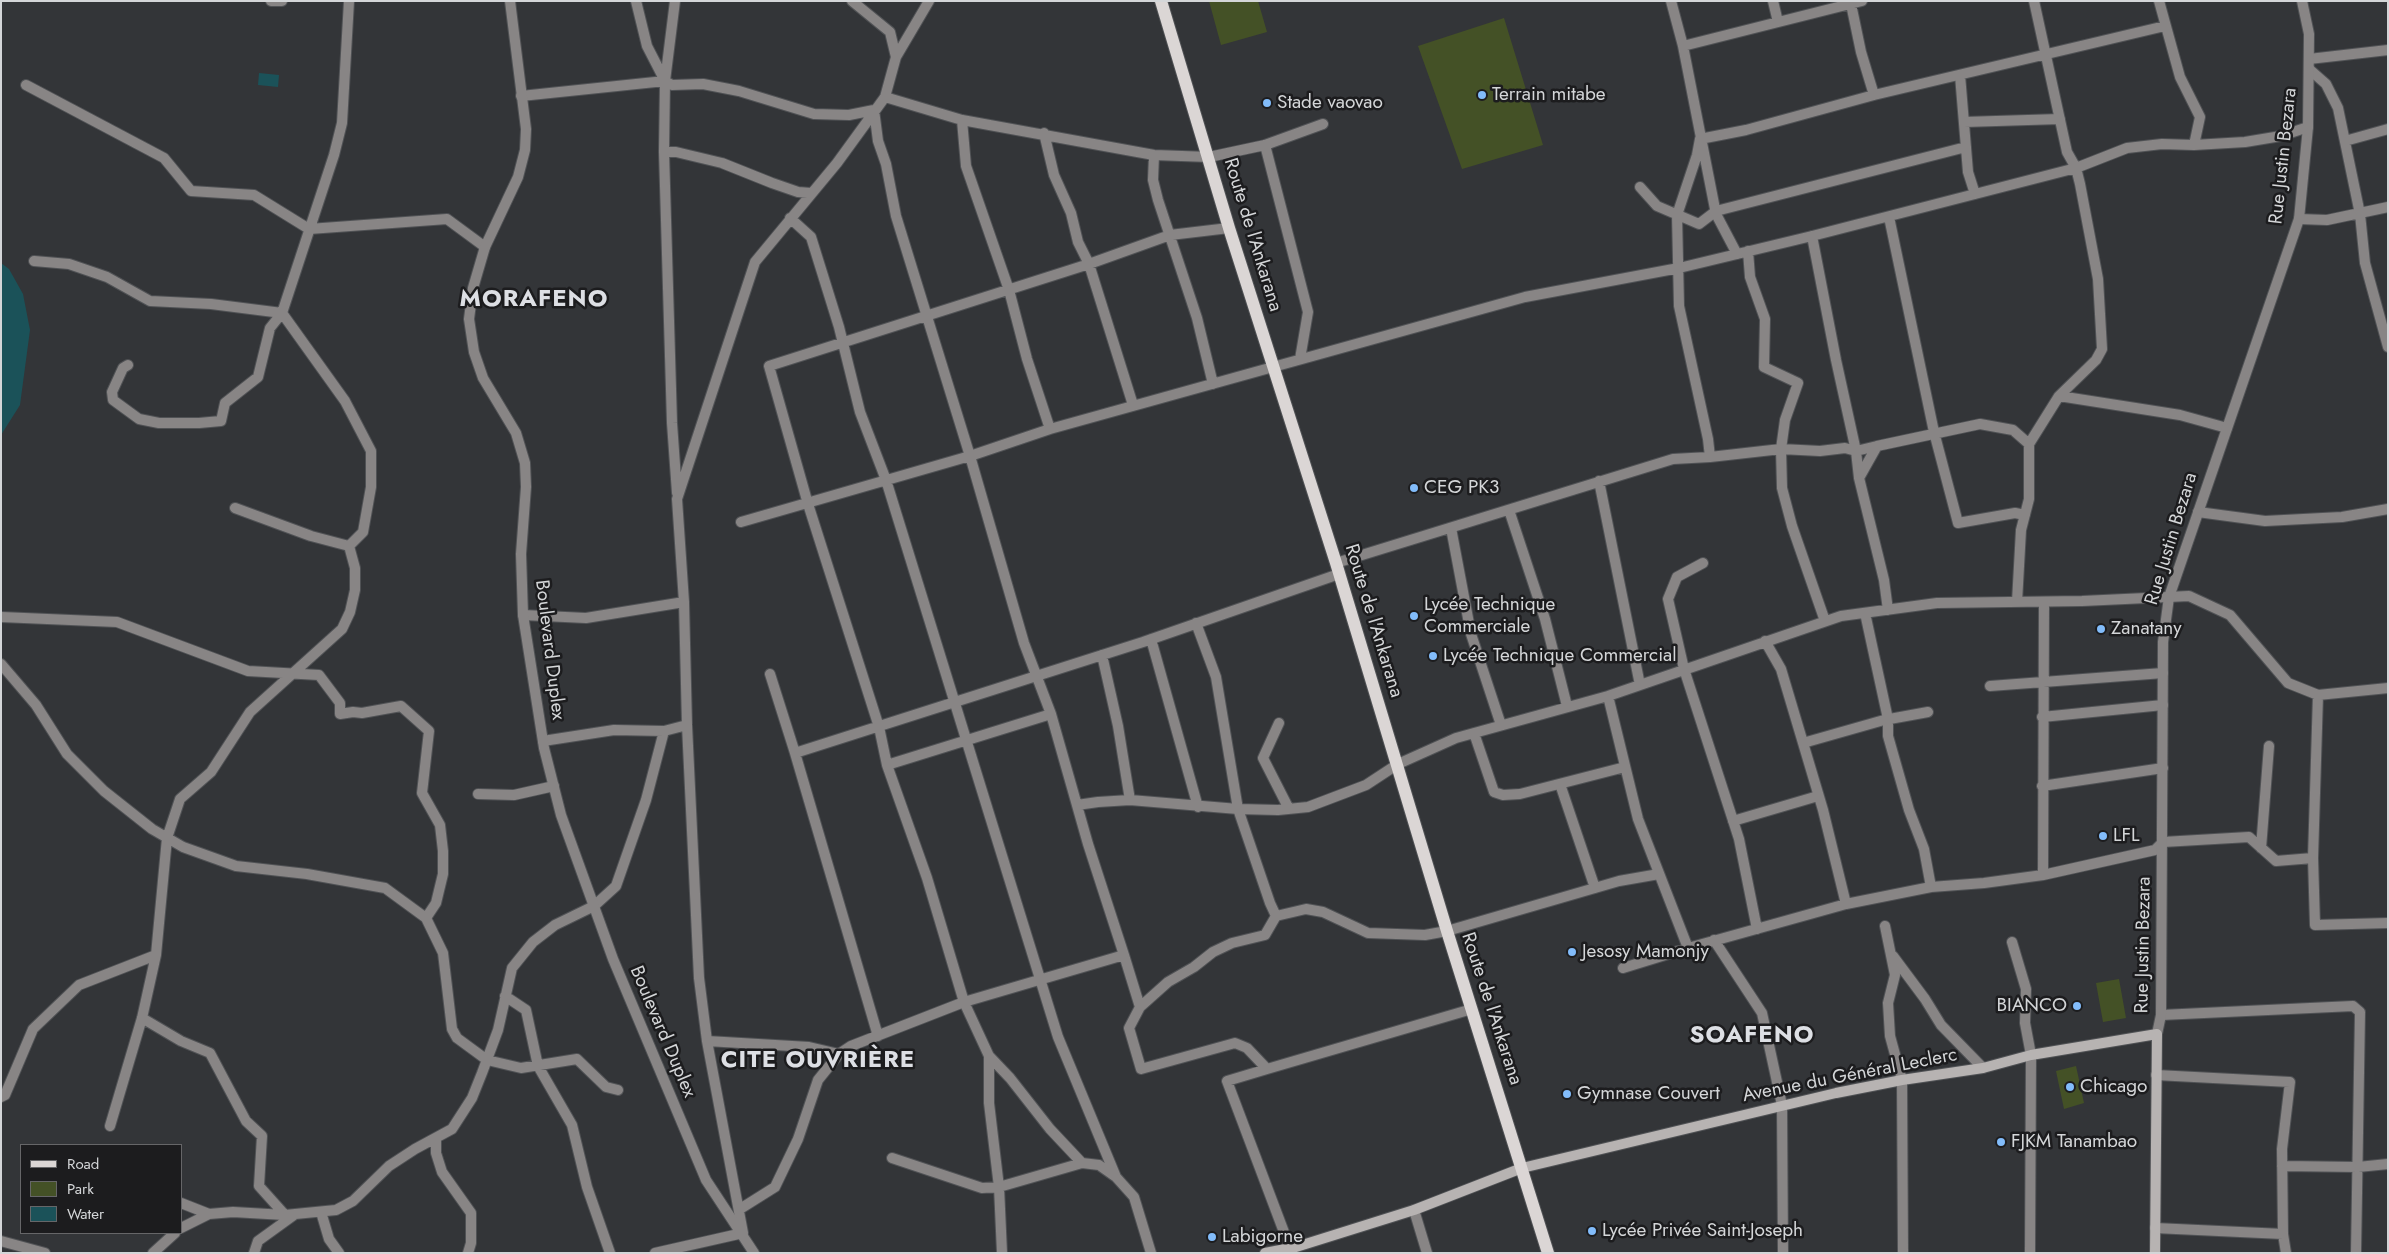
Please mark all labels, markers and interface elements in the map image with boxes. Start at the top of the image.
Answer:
place label: Terrain mitabe [1492,84,1606,106]
street label: Rue Justin Bezara [2265,87,2303,225]
marker: Terrain mitabe [1476,89,1488,101]
place label: Stade vaovao [1277,92,1383,114]
marker: Stade vaovao [1261,97,1273,109]
street label: Route de l'Ankarana [1218,156,1286,314]
district label: MORAFENO [459,286,609,314]
street label: Rue Justin Bezara [2141,470,2203,608]
place label: CEG PK3 [1424,477,1499,499]
marker: CEG PK3 [1408,482,1420,494]
street label: Route de l'Ankarana [1339,542,1407,700]
street label: Boulevard Duplex [529,579,569,721]
place label: Lycée Technique Commerciale [1424,594,1555,638]
marker: Lycée Technique Commerciale [1408,610,1420,622]
place label: Zanatany [2111,618,2182,640]
marker: Zanatany [2095,623,2107,635]
place label: Lycée Technique Commercial [1443,645,1677,667]
marker: Lycée Technique Commercial [1427,650,1439,662]
place label: LFL [2113,825,2140,847]
marker: LFL [2097,830,2109,842]
street label: Rue Justin Bezara [2131,876,2157,1014]
street label: Route de l'Ankarana [1456,930,1526,1088]
place label: Jesosy Mamonjy [1582,941,1709,963]
marker: Jesosy Mamonjy [1566,946,1578,958]
street label: Boulevard Duplex [624,963,700,1101]
place label: BIANCO [1996,995,2067,1017]
marker: BIANCO [2071,1000,2083,1012]
district label: SOAFENO [1689,1022,1815,1050]
street label: Avenue du Général Leclerc [1741,1044,1959,1108]
district label: CITE OUVRIÈRE [719,1047,917,1075]
place label: Chicago [2080,1076,2147,1098]
marker: Chicago [2064,1081,2076,1093]
place label: Gymnase Couvert [1577,1083,1720,1105]
marker: Gymnase Couvert [1561,1088,1573,1100]
place label: FJKM Tanambao [2011,1131,2137,1153]
marker: FJKM Tanambao [1995,1136,2007,1148]
legend [20,1144,182,1234]
text: Road [67,1153,99,1175]
text: Park [67,1178,94,1200]
text: Water [67,1203,104,1225]
place label: Lycée Privée Saint-Joseph [1602,1220,1803,1242]
marker: Lycée Privée Saint-Joseph [1586,1225,1598,1237]
place label: Labigorne [1222,1226,1303,1248]
marker: Labigorne [1206,1231,1218,1243]

